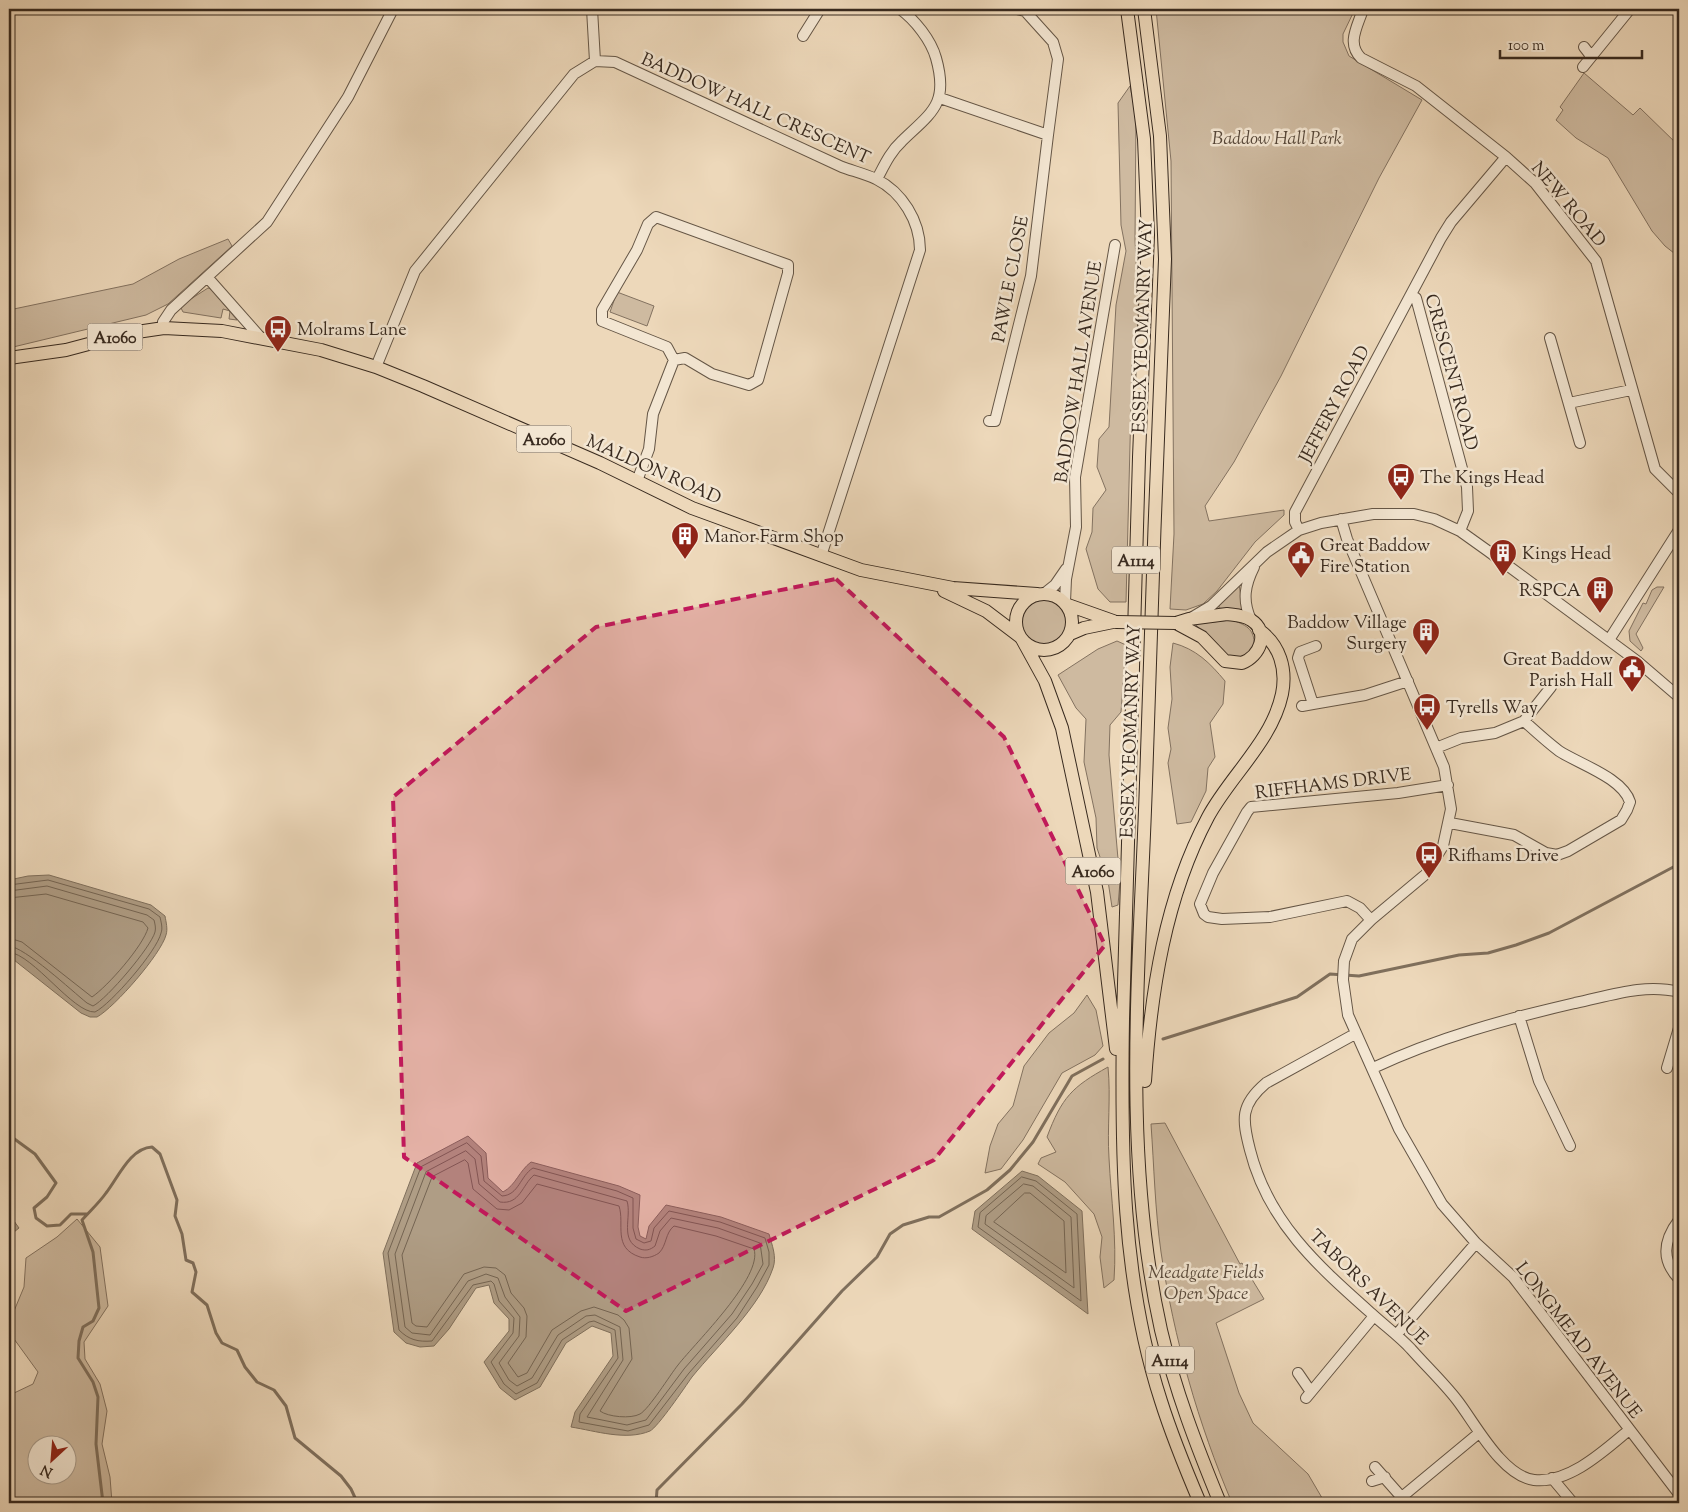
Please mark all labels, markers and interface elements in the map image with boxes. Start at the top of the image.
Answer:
scale bar [1500,28,1643,60]
text: 100 m [1508,36,1545,57]
street label: BADDOW HALL CRESCENT [636,47,874,172]
park label: Baddow Hall Park [1212,127,1342,153]
street label: NEW ROAD [1524,157,1611,254]
street label: PAWLE CLOSE [987,214,1037,345]
street label: ESSEX YEOMANRY WAY [1127,218,1161,434]
street label: BADDOW HALL AVENUE [1050,259,1110,485]
street label: CRESCENT ROAD [1417,291,1483,454]
bus stop icon: Molrams Lane [263,314,293,353]
place label: Molrams Lane [297,318,407,344]
road number: A1060 [88,324,142,351]
street label: JEFFERY ROAD [1293,341,1378,469]
road number: A1060 [516,426,572,452]
street label: MALDON ROAD [582,429,725,512]
bus stop icon: The Kings Head [1386,462,1416,501]
place label: The Kings Head [1420,466,1544,492]
building icon: Manor Farm Shop [670,521,700,560]
place label: Manor Farm Shop [704,525,844,551]
place label: Great Baddow Fire Station [1320,534,1431,581]
building icon: Kings Head [1488,538,1518,577]
public building icon: Great Baddow Fire Station [1286,540,1316,579]
place label: Kings Head [1522,542,1611,568]
road number: A1114 [1112,546,1160,574]
building icon: RSPCA [1585,575,1615,614]
place label: RSPCA [1519,579,1581,605]
place label: Baddow Village Surgery [1287,611,1407,658]
building icon: Baddow Village Surgery [1411,617,1441,656]
street label: ESSEX YEOMANRY WAY [1115,623,1149,839]
place label: Great Baddow Parish Hall [1503,648,1614,695]
public building icon: Great Baddow Parish Hall [1617,654,1647,693]
bus stop icon: Tyrells Way [1412,692,1442,731]
place label: Tyrells Way [1446,696,1538,722]
street label: RIFFHAMS DRIVE [1254,763,1413,807]
bus stop icon: Rifhams Drive [1414,840,1444,879]
place label: Rifhams Drive [1448,844,1559,870]
road number: A1060 [1066,858,1120,884]
street label: TABORS AVENUE [1302,1225,1433,1352]
street label: LONGMEAD AVENUE [1508,1257,1647,1425]
park label: Meadgate Fields Open Space [1148,1261,1264,1308]
road number: A1114 [1146,1346,1194,1374]
north arrow [28,1434,78,1484]
text: N [38,1458,57,1481]

